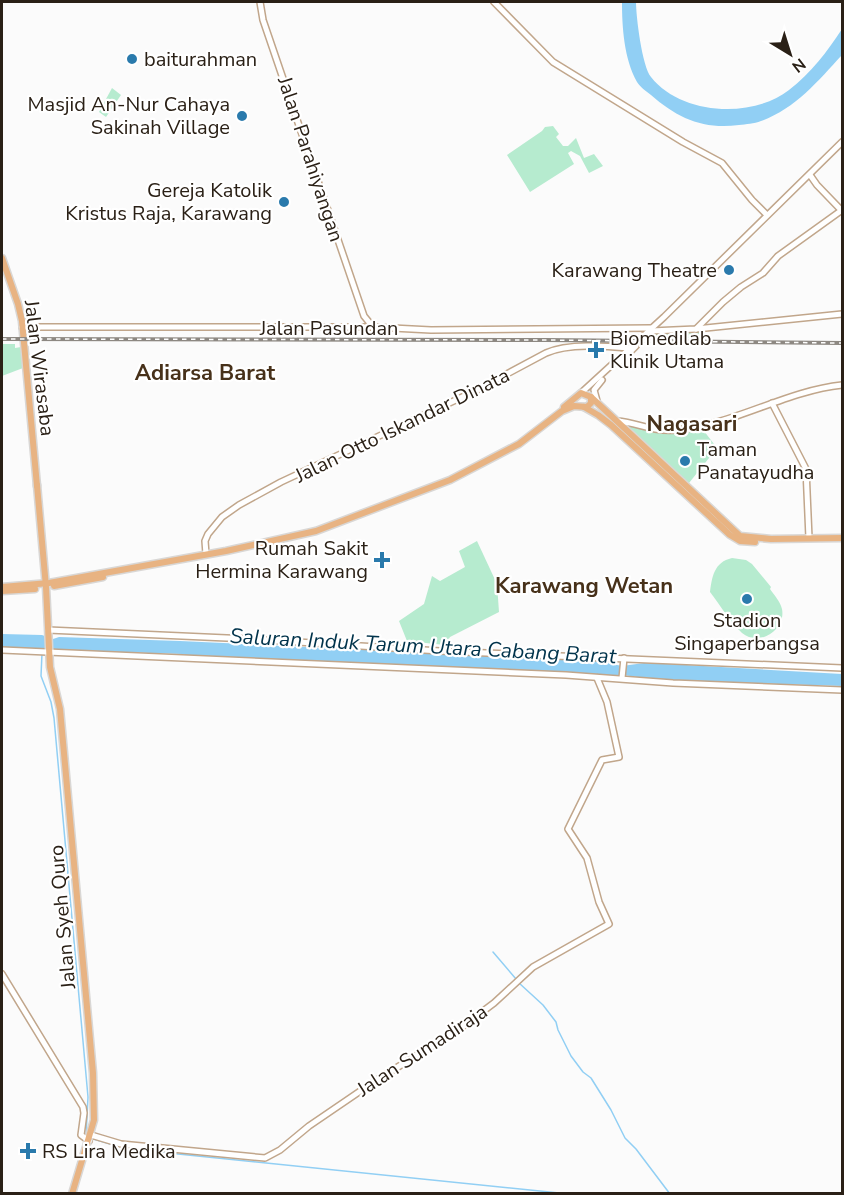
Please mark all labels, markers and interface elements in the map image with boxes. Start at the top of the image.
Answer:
north arrow [760,24,820,84]
place label: baiturahman [144,46,257,73]
marker: baiturahman [125,52,139,66]
text: N [787,53,810,77]
street label: Jalan Parahiyangan [271,72,350,245]
place label: Masjid An-Nur Cahaya Sakinah Village [28,91,230,141]
marker: Masjid An-Nur Cahaya Sakinah Village [235,109,249,123]
place label: Gereja Katolik Kristus Raja, Karawang [65,177,273,227]
marker: Gereja Katolik Kristus Raja, Karawang [277,195,291,209]
place label: Karawang Theatre [552,257,717,284]
marker: Karawang Theatre [722,263,736,277]
street label: Jalan Wirasaba [18,297,61,438]
street label: Jalan Pasundan [259,315,398,342]
place label: Biomedilab Klinik Utama [610,325,724,375]
marker: Biomedilab Klinik Utama [587,341,605,359]
district label: Adiarsa Barat [135,358,276,388]
street label: Jalan Otto Iskandar Dinata [290,362,514,490]
district label: Nagasari [647,409,737,439]
place label: Taman Panatayudha [697,436,814,486]
marker: Taman Panatayudha [678,454,692,468]
place label: Rumah Sakit Hermina Karawang [195,535,369,585]
marker: Rumah Sakit Hermina Karawang [373,551,391,569]
district label: Karawang Wetan [495,571,673,601]
marker: Stadion Singaperbangsa [740,592,754,606]
place label: Stadion Singaperbangsa [674,607,820,657]
water label: Saluran Induk Tarum Utara Cabang Barat [229,622,618,670]
street label: Jalan Syeh Quro [43,844,82,991]
street label: Jalan Sumadiraja [351,998,493,1103]
place label: RS Lira Medika [42,1138,176,1165]
marker: RS Lira Medika [19,1142,37,1160]

